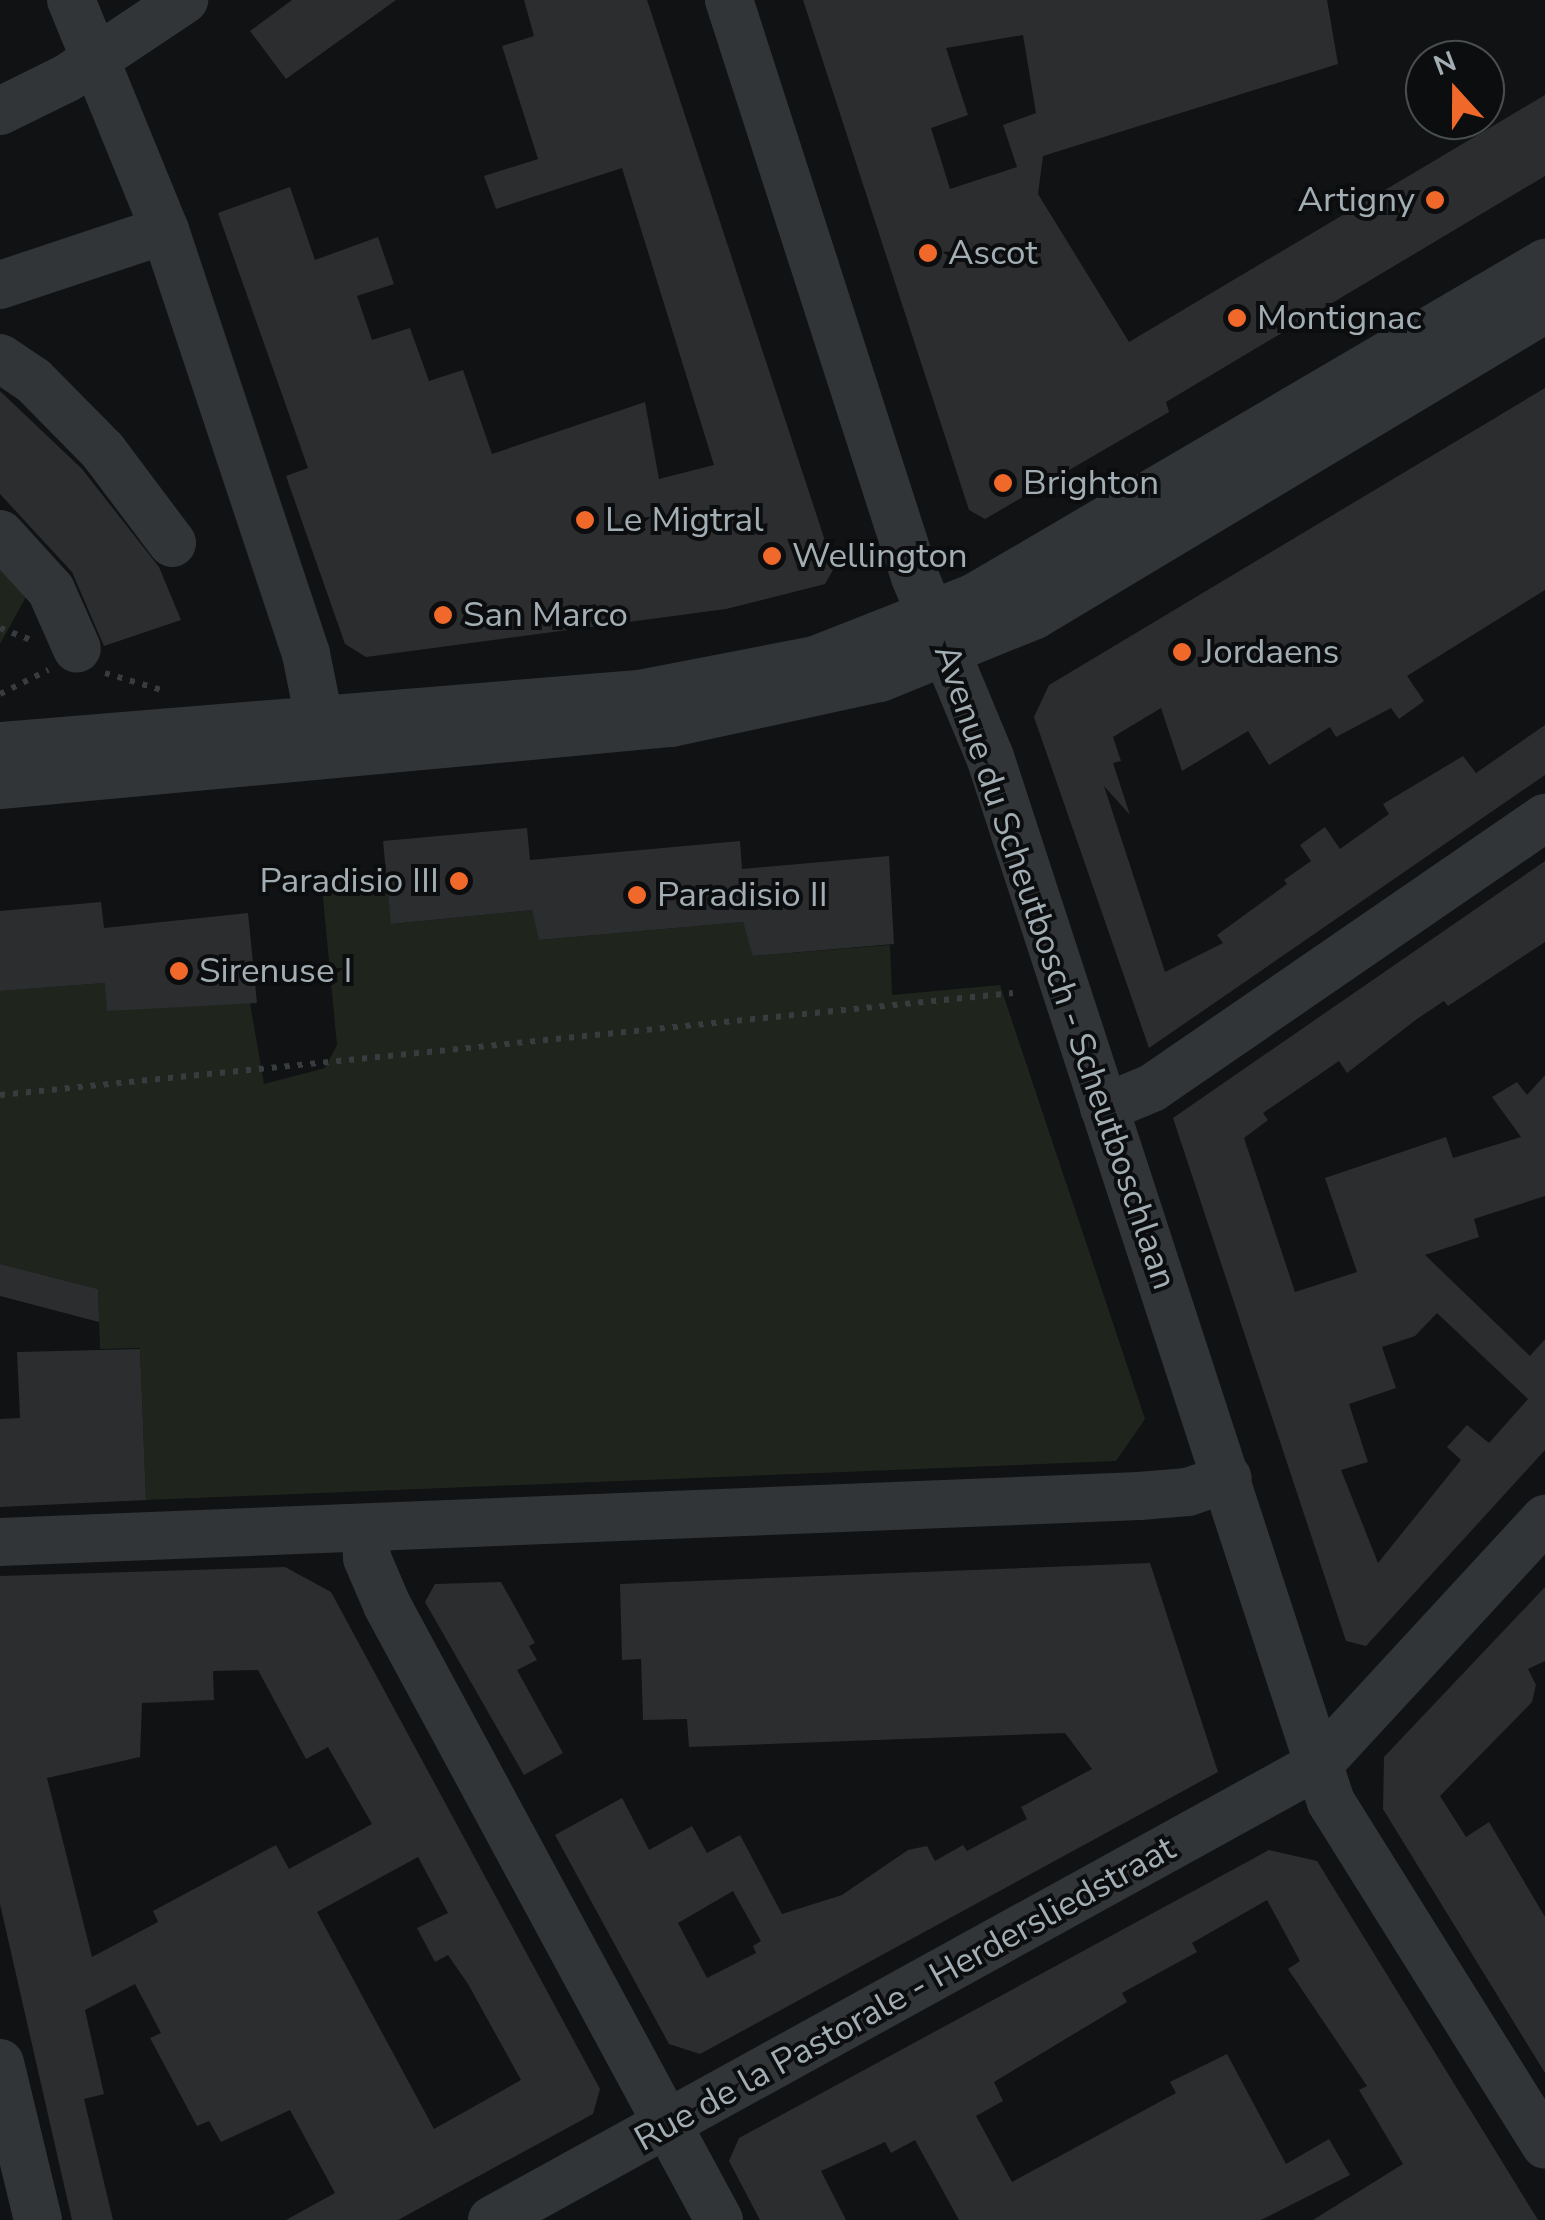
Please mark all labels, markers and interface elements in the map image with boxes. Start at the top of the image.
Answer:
north arrow [1405,40,1505,140]
text: N [1428,42,1462,85]
place label: Artigny [1297,179,1415,221]
marker: Artigny [1424,189,1446,211]
place label: Ascot [948,232,1038,274]
marker: Ascot [917,242,939,264]
place label: Montignac [1257,297,1422,339]
marker: Montignac [1226,307,1248,329]
place label: Brighton [1023,462,1159,504]
marker: Brighton [992,472,1014,494]
place label: Le Migtral [605,499,764,541]
marker: Le Migtral [574,509,596,531]
place label: Wellington [792,535,968,577]
marker: Wellington [761,545,783,567]
place label: San Marco [463,594,628,636]
marker: San Marco [432,604,454,626]
place label: Jordaens [1202,631,1339,673]
street label: Avenue du Scheutbosch - Scheutboschlaan [925,639,1185,1295]
marker: Jordaens [1171,641,1193,663]
place label: Paradisio III [259,860,439,902]
marker: Paradisio III [448,870,470,892]
place label: Paradisio II [657,874,828,916]
marker: Paradisio II [626,884,648,906]
place label: Sirenuse I [199,950,352,992]
marker: Sirenuse I [168,960,190,982]
street label: Rue de la Pastorale - Herdersliedstraat [628,1828,1182,2160]

